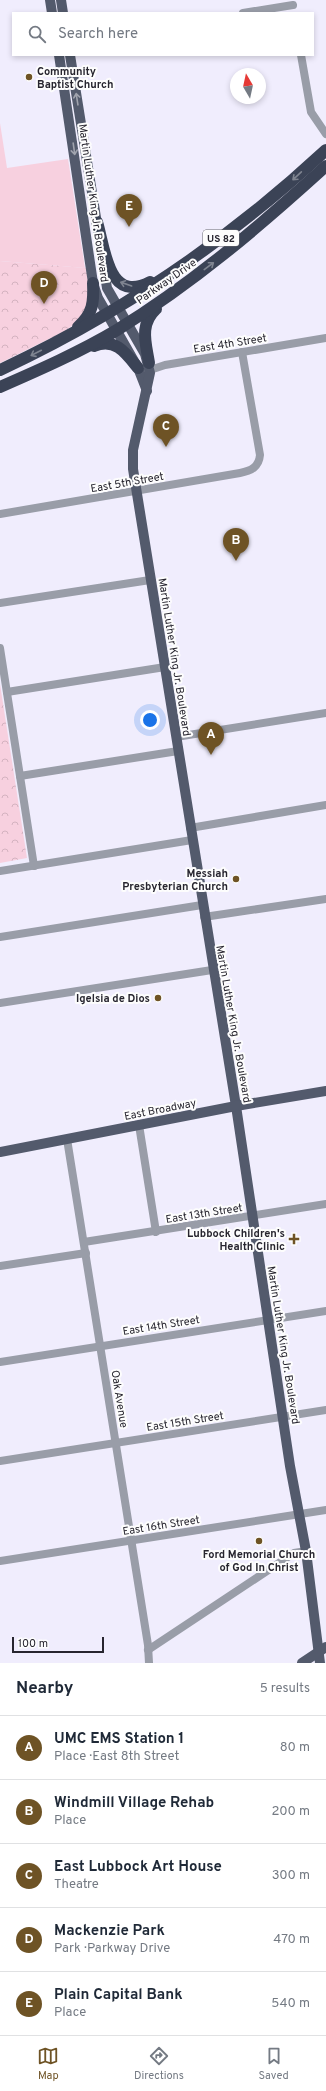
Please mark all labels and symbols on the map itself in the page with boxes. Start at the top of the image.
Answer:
place label: Community Baptist Church [37,65,113,92]
north arrow [230,68,266,104]
marker: Community Baptist Church [24,72,34,82]
one-way arrow [73,93,81,106]
street label: Martin Luther King Jr. Boulevard [75,123,111,283]
one-way arrow [70,142,78,155]
one-way arrow [293,171,303,180]
pin: E [116,194,142,227]
road number: US 82 [203,230,239,246]
street label: Parkway Drive [134,256,200,308]
one-way arrow [204,262,215,271]
pin: D [31,271,57,304]
one-way arrow [120,280,132,288]
street label: East 4th Street [193,331,268,357]
one-way arrow [30,350,42,357]
pin: C [153,414,179,447]
street label: East 5th Street [90,470,165,496]
pin: B [223,528,249,561]
street label: Martin Luther King Jr. Boulevard [155,577,193,737]
your location [140,710,160,730]
pin: A [198,722,224,755]
place label: Messiah Presbyterian Church [122,867,228,894]
marker: Messiah Presbyterian Church [231,874,241,884]
street label: Martin Luther King Jr. Boulevard [212,944,254,1104]
place label: Igelsia de Dios [76,992,150,1006]
marker: Igelsia de Dios [153,993,163,1003]
street label: East Broadway [123,1096,198,1124]
street label: East 13th Street [165,1201,244,1227]
place label: Lubbock Children's Health Clinic [187,1227,285,1254]
marker: Lubbock Children's Health Clinic [288,1233,300,1245]
street label: Martin Luther King Jr. Boulevard [264,1265,302,1425]
street label: East 14th Street [122,1313,201,1339]
street label: Oak Avenue [108,1369,131,1429]
street label: East 15th Street [146,1409,225,1435]
street label: East 16th Street [122,1513,201,1539]
marker: Ford Memorial Church of God In Christ [254,1536,264,1546]
place label: Ford Memorial Church of God In Christ [203,1548,315,1575]
scale bar [12,1635,104,1654]

